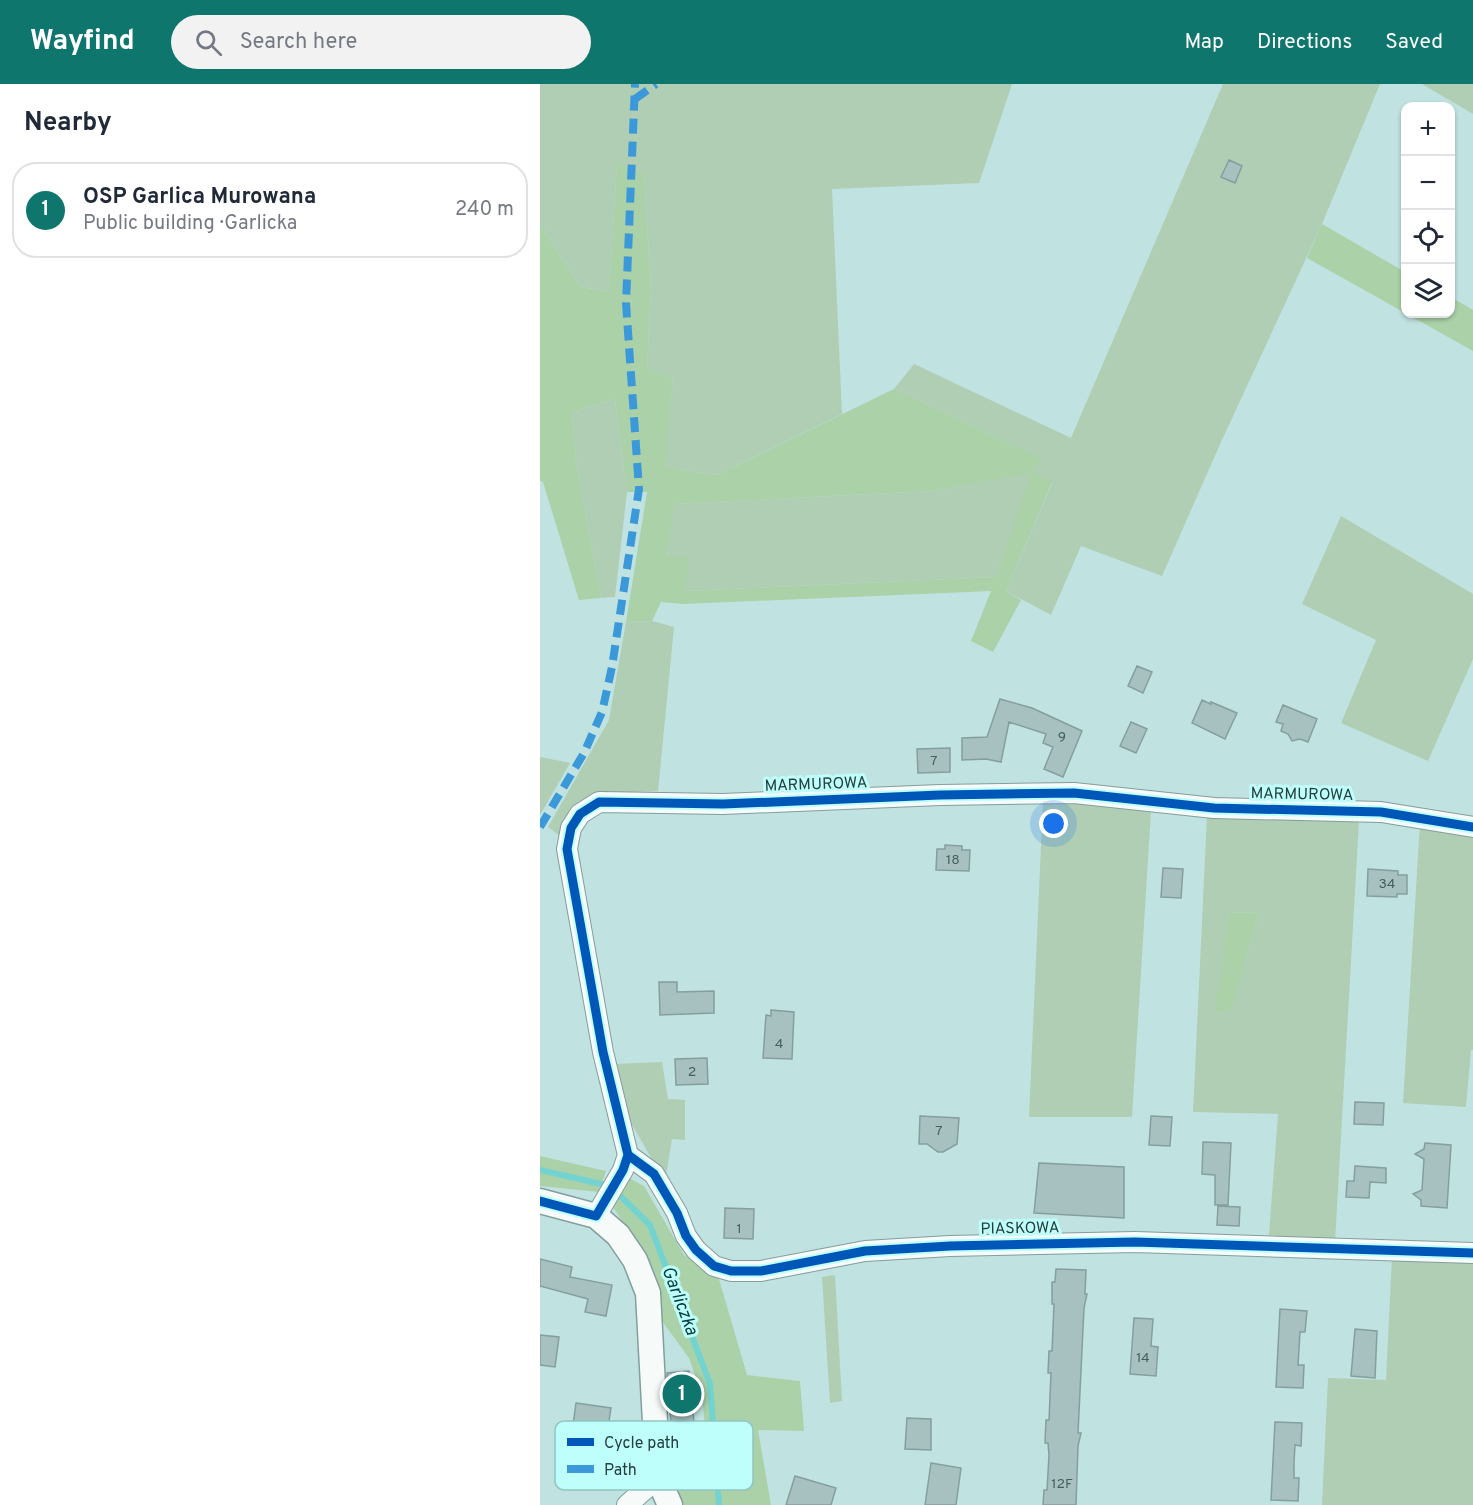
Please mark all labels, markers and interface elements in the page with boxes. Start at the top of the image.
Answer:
search box [171,15,591,69]
text: Wayfind [30,24,135,60]
icon: search [192,26,225,59]
text: Search here [240,29,357,56]
text: Map [1184,29,1224,56]
text: Directions [1257,29,1352,56]
text: Saved [1385,29,1443,56]
map controls [1401,102,1455,318]
button: + [1401,102,1455,156]
text: Nearby [24,107,112,140]
button: − [1401,156,1455,210]
text: OSP Garlica Murowana [83,184,316,211]
text: 1 [42,197,50,223]
text: 240 m [455,197,514,223]
button: locate [1401,210,1455,264]
text: Public building · Garlicka [83,211,297,237]
button: layers [1401,264,1455,318]
house number: 9 [1058,729,1066,746]
house number: 7 [930,753,938,770]
street label: MARMUROWA [764,773,868,797]
street label: MARMUROWA [1250,784,1354,806]
your location [1039,809,1068,838]
house number: 18 [946,852,960,869]
house number: 34 [1378,876,1396,893]
house number: 4 [775,1036,783,1053]
house number: 2 [688,1064,696,1081]
house number: 7 [935,1123,943,1140]
street label: PIASKOWA [980,1218,1060,1240]
house number: 1 [736,1221,742,1238]
water label: Garliczka [655,1263,703,1339]
house number: 14 [1136,1350,1150,1367]
pin: 1 [662,1372,702,1416]
legend [555,1421,753,1490]
text: Cycle path [604,1434,679,1454]
text: Path [604,1461,637,1481]
house number: 12F [1051,1476,1073,1493]

